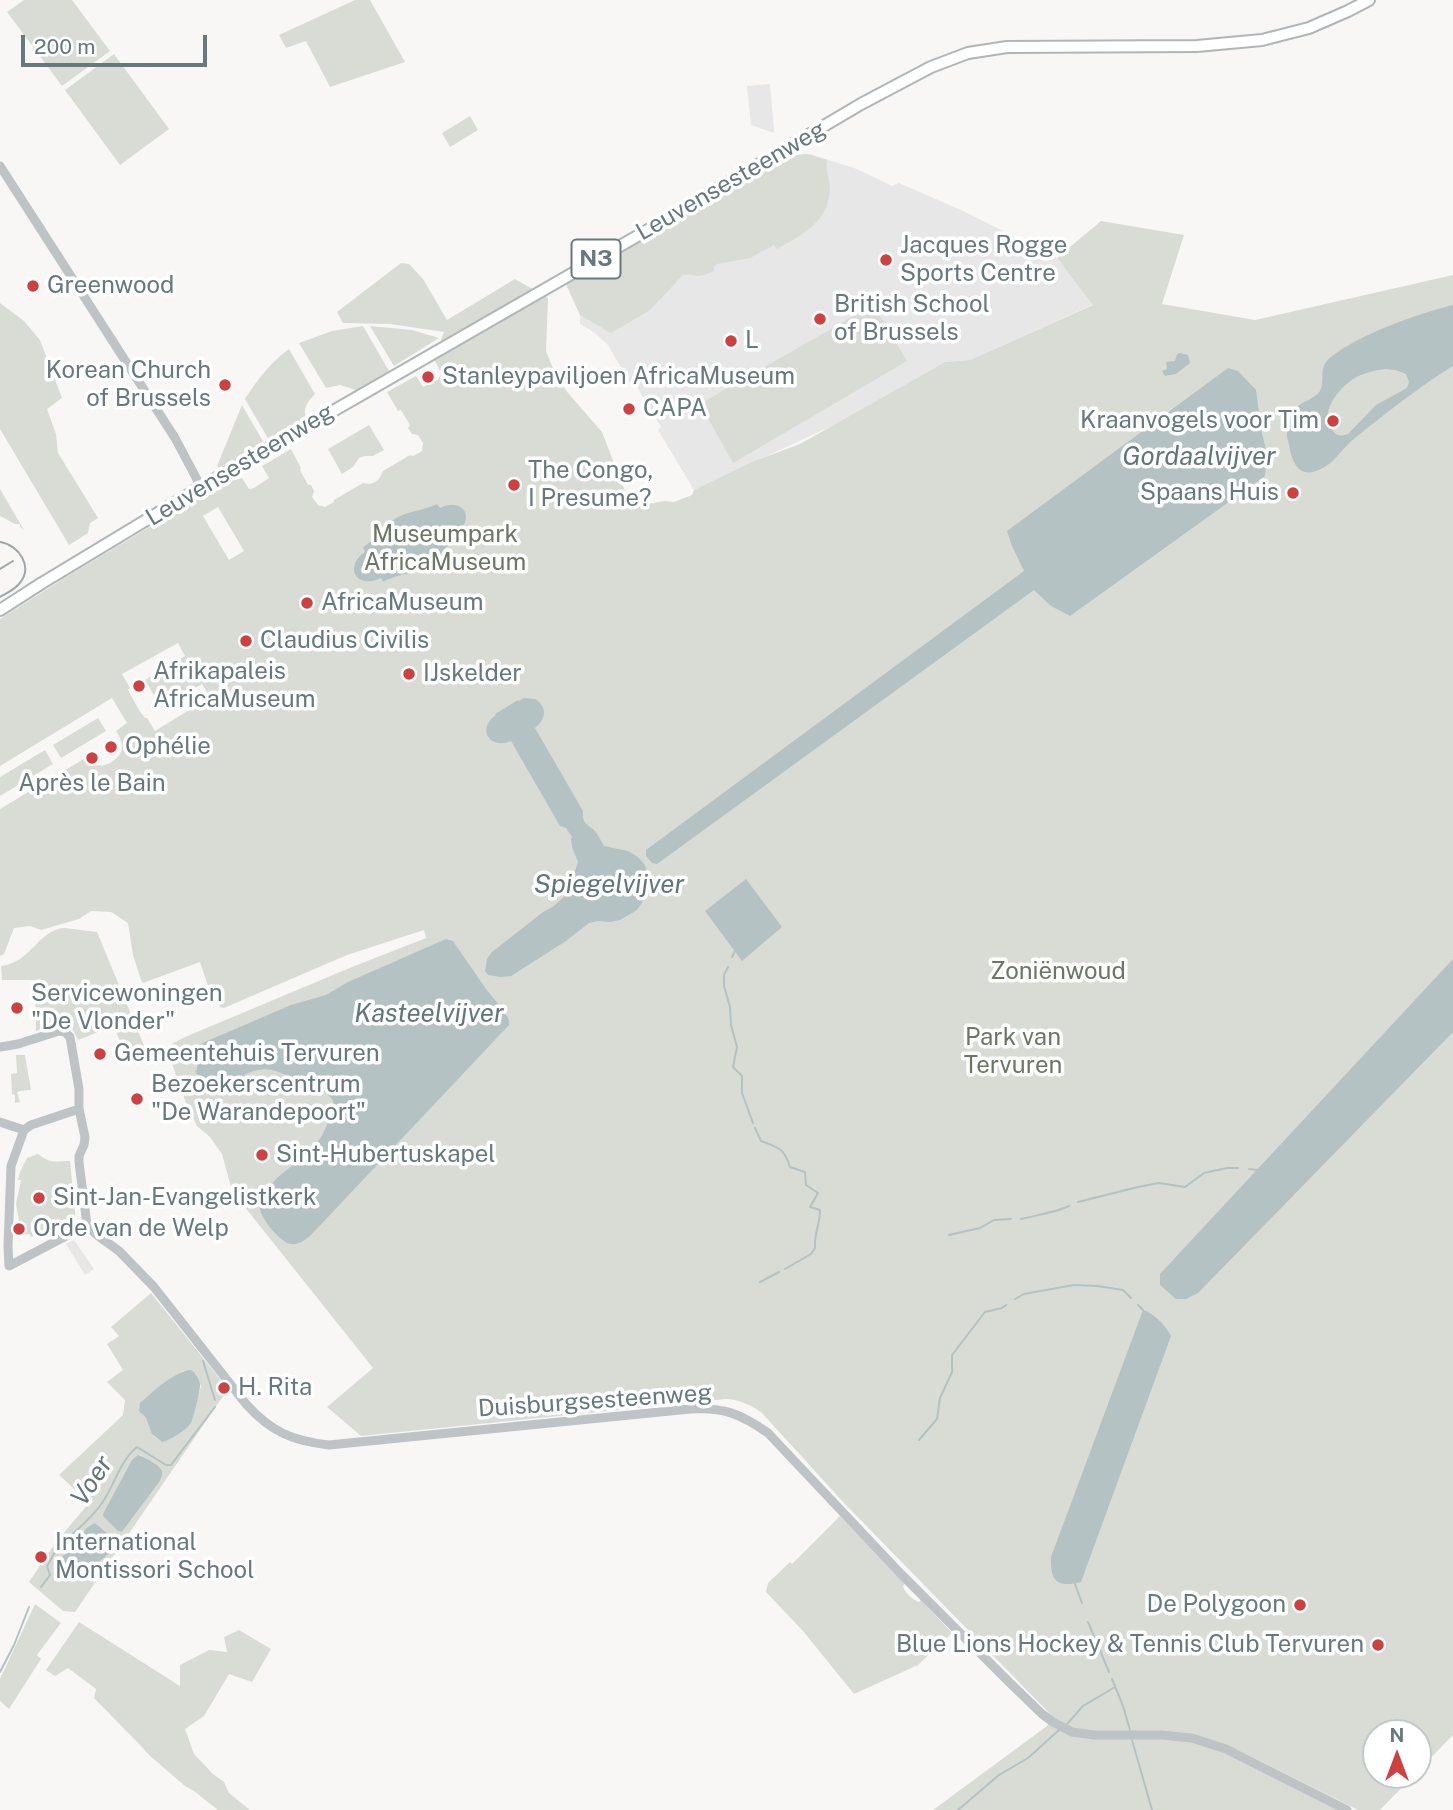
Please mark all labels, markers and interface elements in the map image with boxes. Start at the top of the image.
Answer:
scale bar [24,21,210,65]
text: 200 m [34,34,95,59]
street label: Leuvensesteenweg [631,115,831,247]
place label: Jacques Rogge Sports Centre [900,232,1067,288]
road number: N3 [572,240,620,278]
marker: Jacques Rogge Sports Centre [878,252,894,268]
place label: Greenwood [47,272,174,300]
marker: Greenwood [25,278,41,294]
place label: British School of Brussels [834,291,990,347]
marker: British School of Brussels [812,311,828,327]
place label: L [745,327,759,355]
marker: L [723,333,739,349]
place label: Korean Church of Brussels [46,357,211,413]
place label: Stanleypaviljoen AfricaMuseum [442,363,795,391]
marker: Stanleypaviljoen AfricaMuseum [420,369,436,385]
marker: Korean Church of Brussels [217,377,233,393]
place label: CAPA [643,395,707,423]
street label: Leuvensesteenweg [141,398,339,532]
marker: CAPA [621,401,637,417]
place label: Kraanvogels voor Tim [1080,407,1319,435]
marker: Kraanvogels voor Tim [1325,413,1341,429]
water label: Gordaalvijver [1122,441,1276,473]
place label: The Congo, I Presume? [528,457,653,513]
marker: The Congo, I Presume? [506,477,522,493]
place label: Spaans Huis [1140,479,1279,507]
marker: Spaans Huis [1285,485,1301,501]
park label: Museumpark AfricaMuseum [364,521,526,577]
place label: AfricaMuseum [321,589,484,617]
marker: AfricaMuseum [299,595,315,611]
place label: Claudius Civilis [260,627,429,655]
marker: Claudius Civilis [238,633,254,649]
place label: Afrikapaleis AfricaMuseum [153,658,316,714]
place label: IJskelder [423,660,522,688]
marker: IJskelder [401,666,417,682]
marker: Afrikapaleis AfricaMuseum [131,678,147,694]
place label: Ophélie [125,733,211,761]
marker: Ophélie [103,739,119,755]
marker: Après le Bain [84,750,100,766]
place label: Après le Bain [18,770,166,798]
water label: Spiegelvijver [534,869,684,901]
park label: Zoniënwoud [990,958,1126,986]
place label: Servicewoningen "De Vlonder" [31,980,223,1036]
water label: Kasteelvijver [354,998,504,1030]
marker: Servicewoningen "De Vlonder" [9,1000,25,1016]
park label: Park van Tervuren [964,1024,1062,1080]
place label: Gemeentehuis Tervuren [114,1040,380,1068]
marker: Gemeentehuis Tervuren [92,1046,108,1062]
place label: Bezoekerscentrum "De Warandepoort" [151,1071,366,1127]
marker: Bezoekerscentrum "De Warandepoort" [129,1091,145,1107]
place label: Sint-Hubertuskapel [276,1141,496,1169]
marker: Sint-Hubertuskapel [254,1147,270,1163]
place label: Sint-Jan-Evangelistkerk [53,1184,316,1212]
marker: Sint-Jan-Evangelistkerk [31,1190,47,1206]
place label: Orde van de Welp [33,1215,229,1243]
marker: Orde van de Welp [11,1221,27,1237]
place label: H. Rita [238,1374,312,1402]
street label: Duisburgsesteenweg [477,1378,713,1424]
marker: H. Rita [216,1380,232,1396]
water label: Voer [64,1450,120,1512]
place label: International Montissori School [55,1529,254,1585]
marker: International Montissori School [33,1549,49,1565]
place label: De Polygoon [1147,1591,1286,1619]
marker: De Polygoon [1292,1597,1308,1613]
place label: Blue Lions Hockey & Tennis Club Tervuren [896,1631,1364,1659]
marker: Blue Lions Hockey & Tennis Club Tervuren [1370,1637,1386,1653]
north arrow [1362,1719,1432,1789]
text: N [1390,1724,1404,1746]

